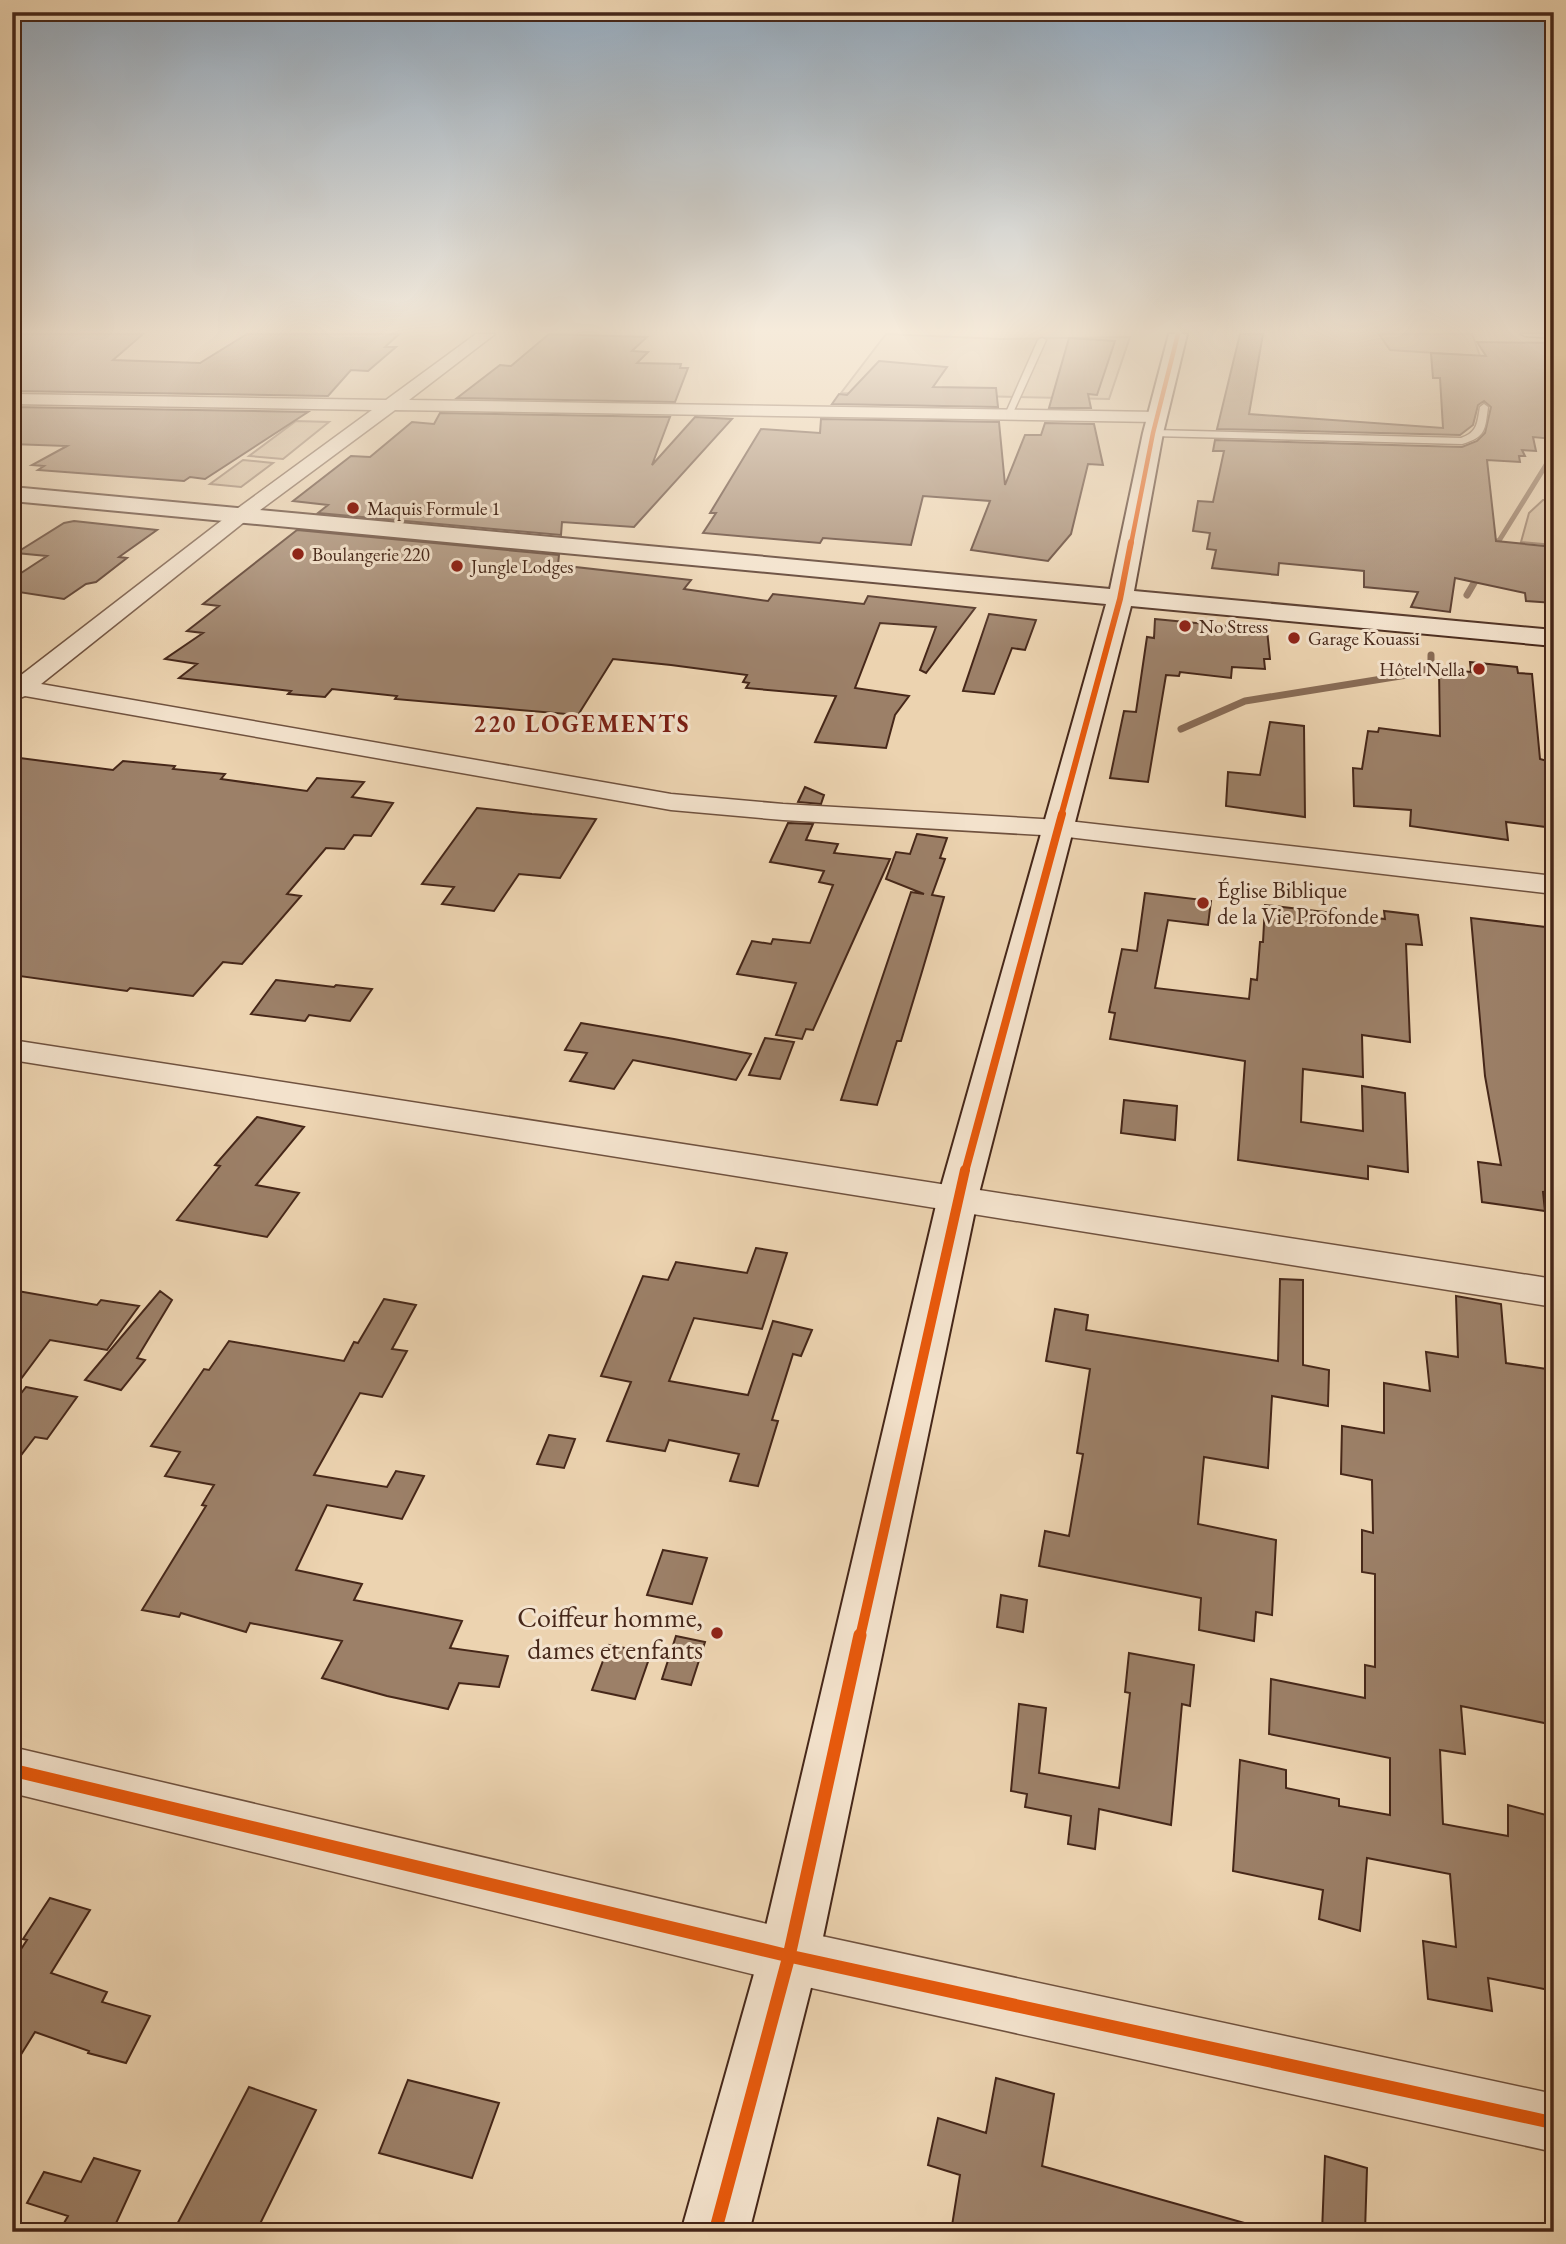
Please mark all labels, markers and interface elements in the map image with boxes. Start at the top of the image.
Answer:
place label: Maquis Formule 1 [367,496,500,521]
marker: Maquis Formule 1 [345,500,361,516]
place label: Boulangerie 220 [312,542,430,567]
marker: Boulangerie 220 [290,546,306,562]
place label: Jungle Lodges [469,554,573,579]
marker: Jungle Lodges [449,558,465,574]
place label: No Stress [1199,614,1268,639]
marker: No Stress [1177,618,1193,634]
place label: Garage Kouassi [1308,626,1420,651]
marker: Garage Kouassi [1286,630,1302,646]
place label: Hôtel Nella [1379,657,1465,682]
marker: Hôtel Nella [1471,661,1487,677]
district label: 220 LOGEMENTS [473,708,691,739]
place label: Église Biblique de la Vie Profonde [1217,875,1378,931]
marker: Église Biblique de la Vie Profonde [1195,895,1211,911]
place label: Coiffeur homme, dames et enfants [517,1599,703,1667]
marker: Coiffeur homme, dames et enfants [709,1625,725,1641]

